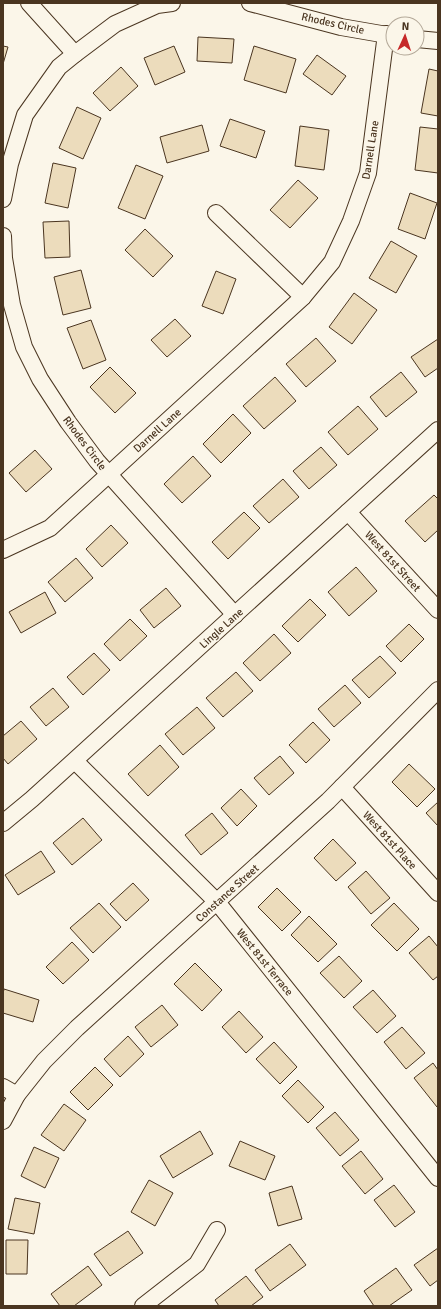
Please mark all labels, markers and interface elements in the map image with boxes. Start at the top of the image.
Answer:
street label: Rhodes Circle [300,10,366,37]
north arrow [385,16,425,56]
text: N [401,20,410,33]
street label: Darnell Lane [359,120,382,181]
street label: Darnell Lane [131,406,184,455]
street label: Rhodes Circle [60,414,109,473]
street label: West 81st Street [362,528,423,594]
street label: Lingle Lane [197,605,246,651]
street label: West 81st Place [360,808,419,872]
street label: Constance Street [193,862,262,925]
street label: West 81st Terrace [234,926,296,999]

